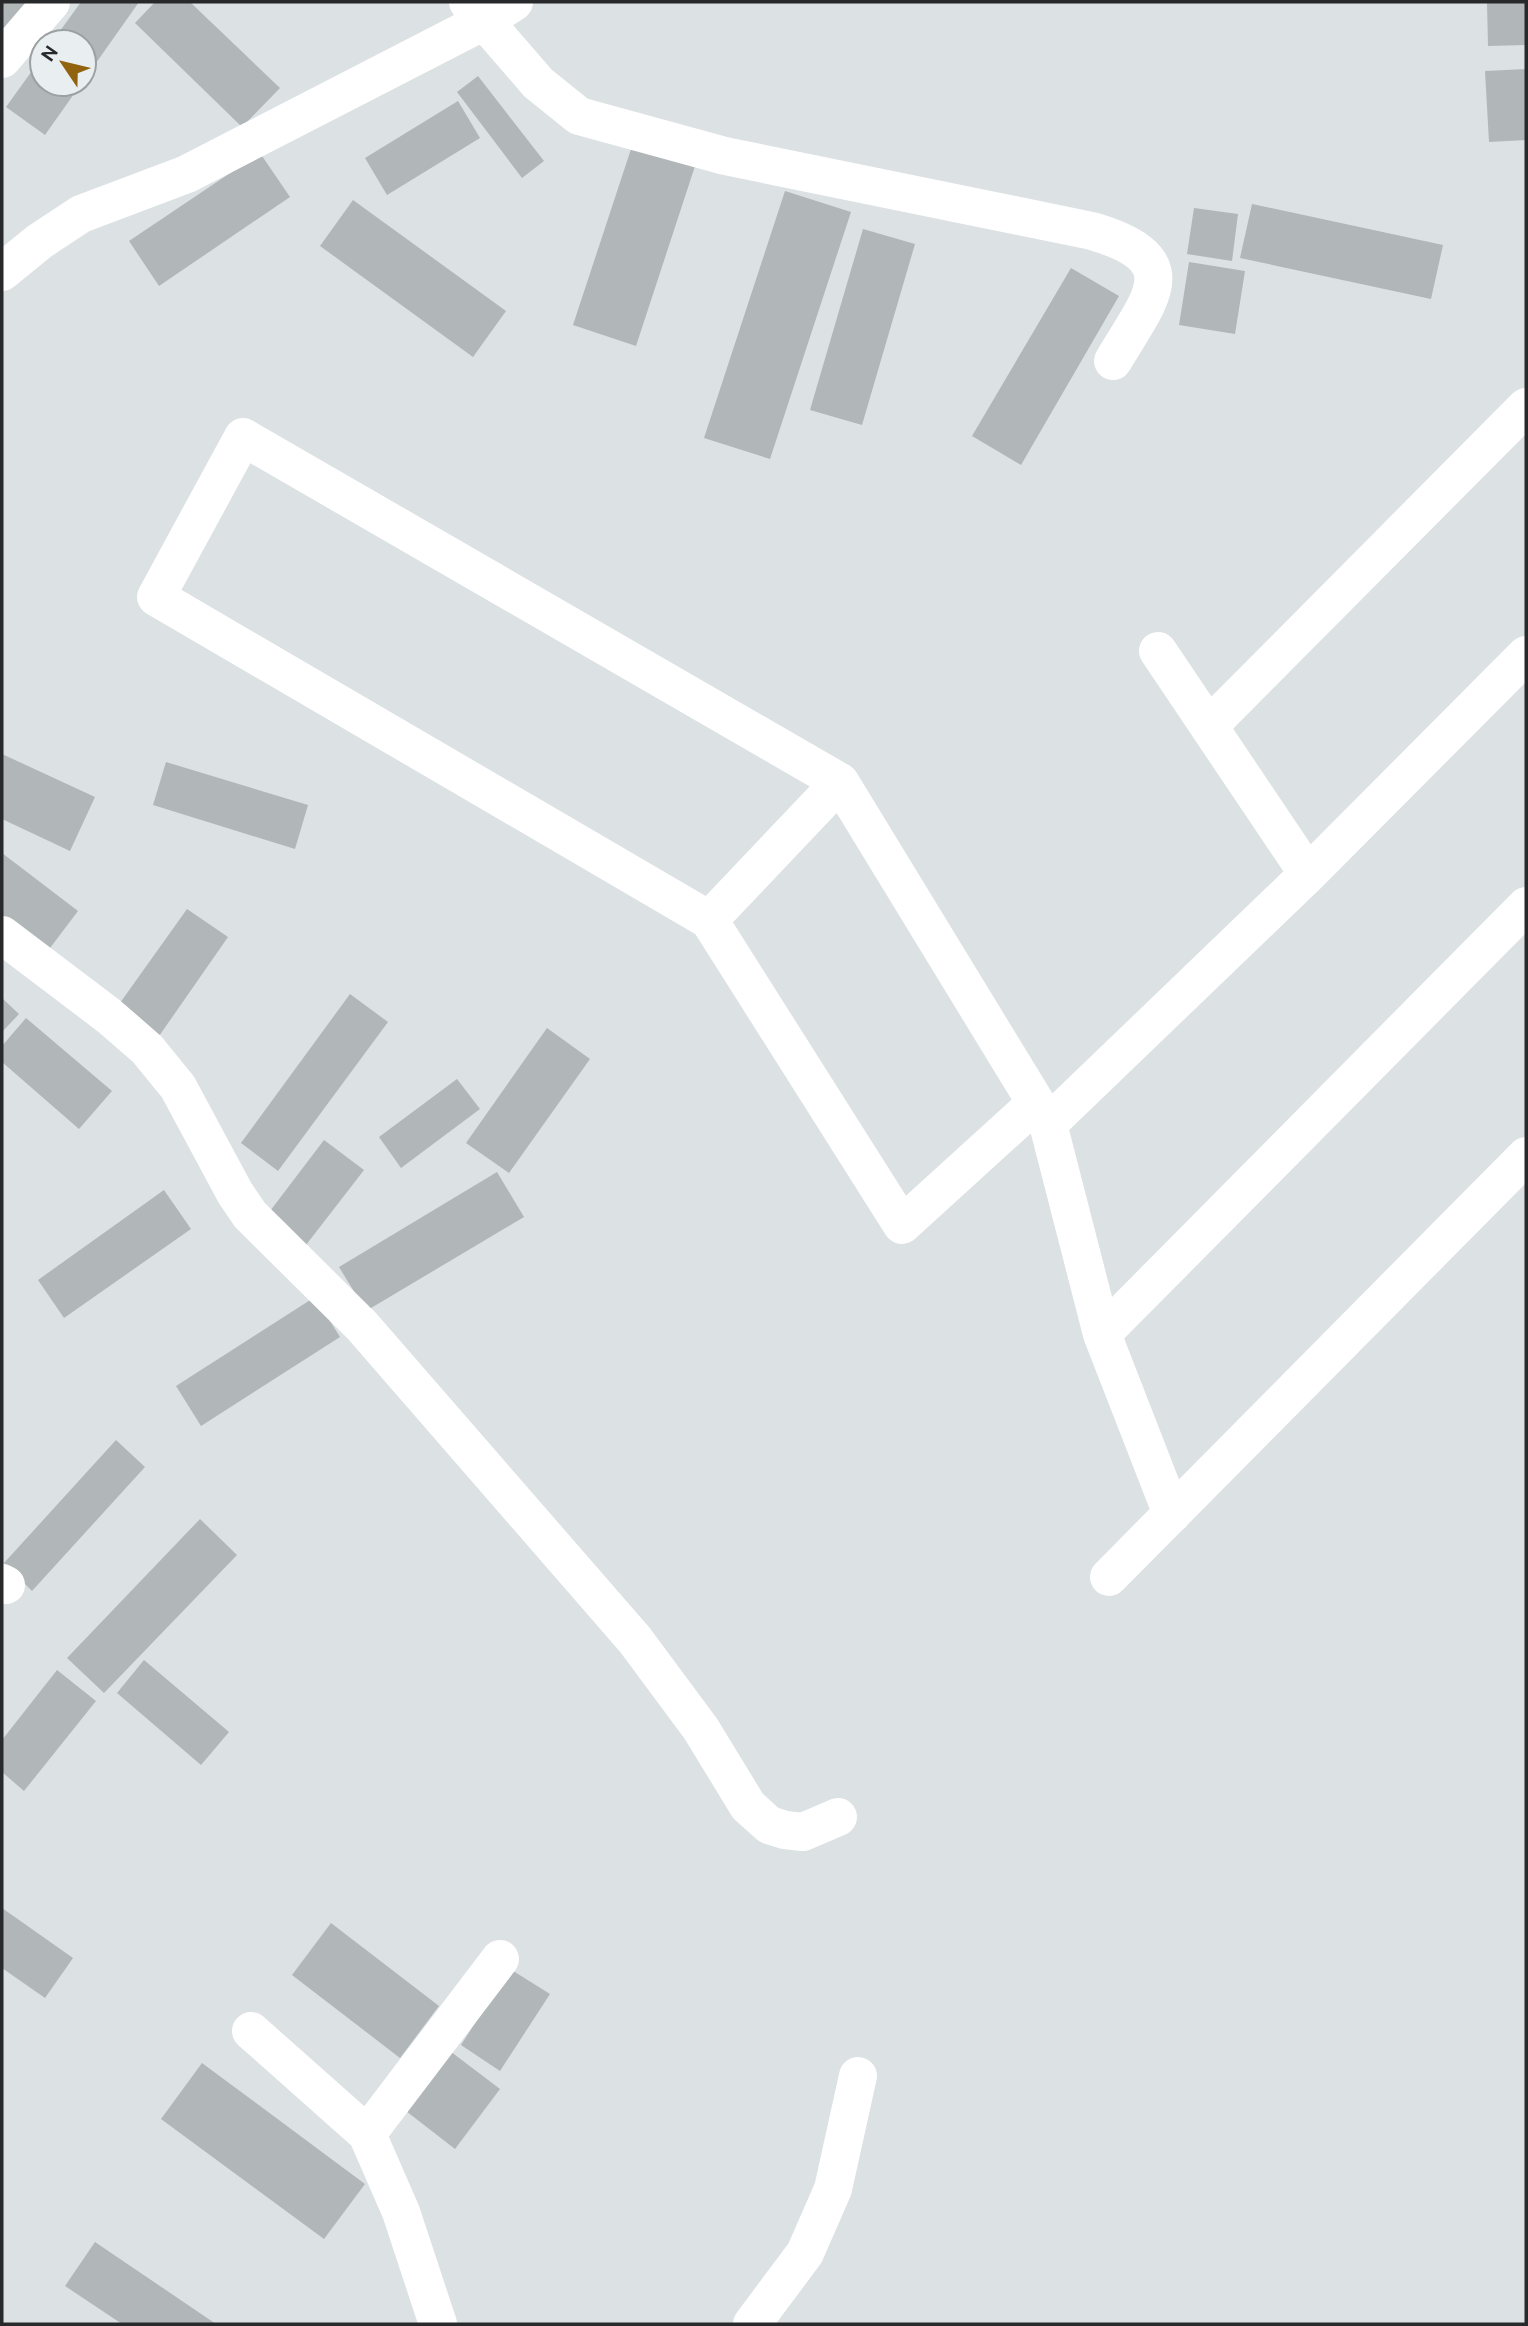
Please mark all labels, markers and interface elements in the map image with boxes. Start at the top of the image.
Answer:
north arrow [28,28,98,98]
text: N [36,41,62,65]

